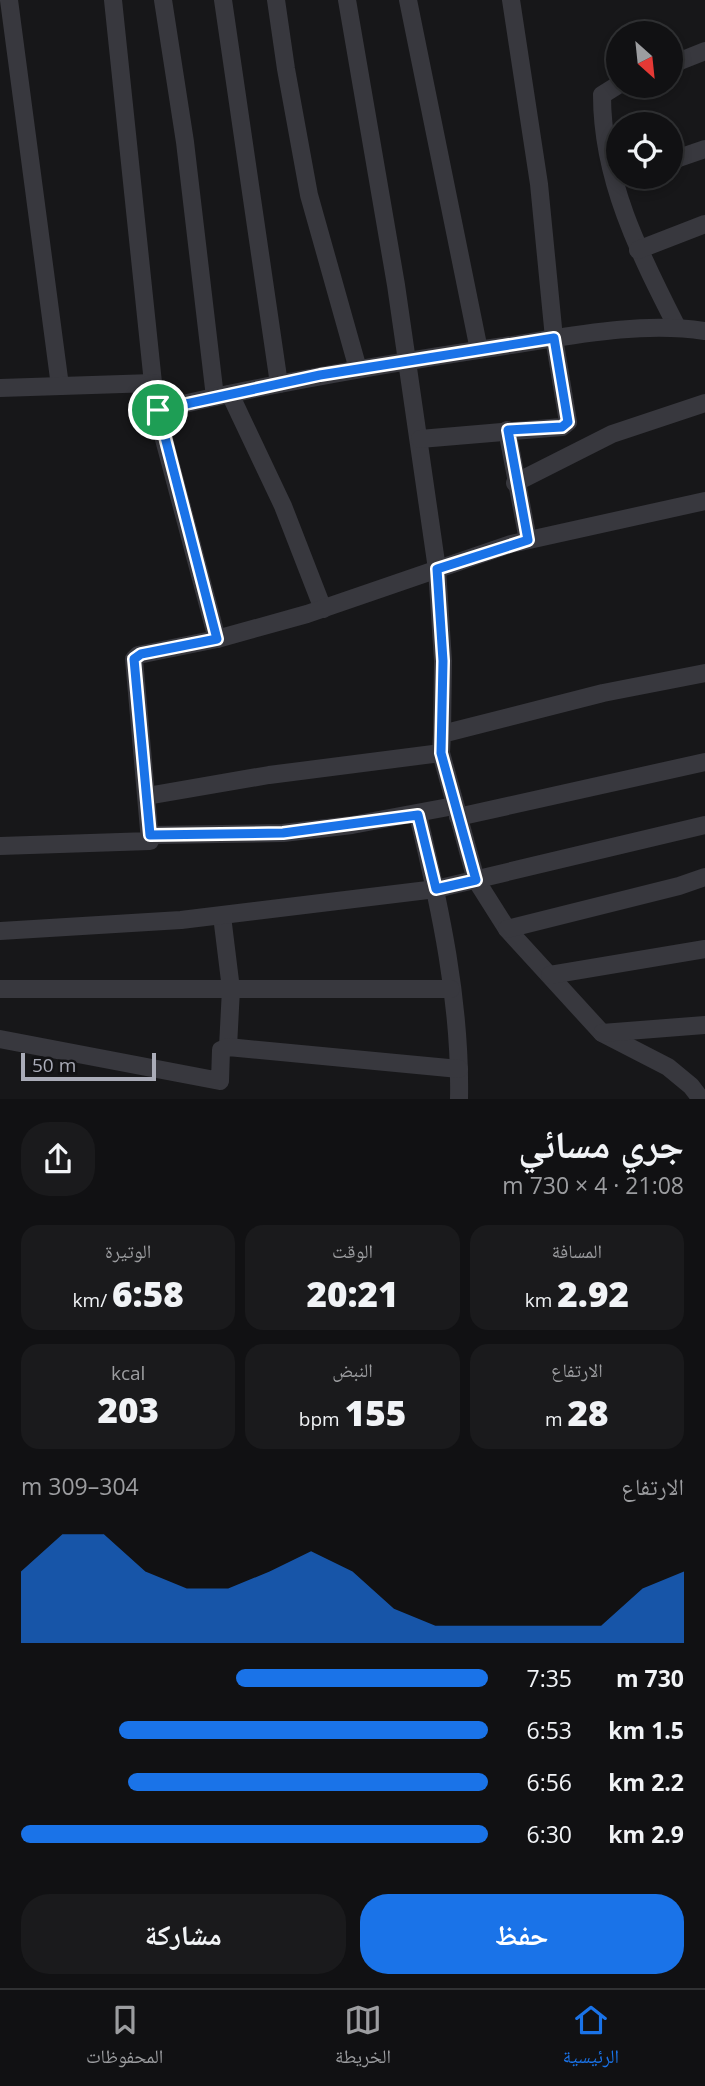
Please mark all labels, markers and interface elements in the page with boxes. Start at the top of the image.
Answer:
north arrow [606,21,682,98]
map controls [606,21,683,189]
button: locate [606,112,683,189]
pin [128,380,188,440]
icon: arrive [139,391,177,429]
scale bar [21,1050,156,1082]
text: 50 m [32,1052,76,1078]
text: جري مسائي [518,1117,684,1169]
button: share [21,1122,95,1196]
text: 21:08 · 4 × 730 m [502,1169,684,1201]
text: الوتيرة [105,1238,151,1264]
text: الوقت [332,1238,373,1264]
text: المسافة [552,1238,602,1264]
text: 6:58 [112,1270,184,1317]
text: 20:21 [306,1270,399,1317]
text: 2.92 [557,1270,629,1317]
text: /km [73,1287,112,1313]
text: km [525,1287,557,1313]
text: النبض [332,1357,373,1383]
text: الارتفاع [551,1357,603,1383]
text: kcal [111,1360,145,1386]
text: 203 [97,1386,159,1433]
text: 155 [345,1389,406,1436]
text: 28 [568,1389,609,1436]
text: bpm [299,1406,345,1432]
text: m [545,1406,568,1432]
text: 304–309 m [21,1470,139,1502]
text: الارتفاع [621,1470,684,1502]
text: 7:35 [527,1662,572,1694]
text: 730 m [616,1662,684,1694]
text: 6:53 [527,1714,572,1746]
text: 1.5 km [608,1714,684,1746]
text: 6:56 [527,1766,572,1798]
text: 2.2 km [608,1766,684,1798]
text: 6:30 [527,1818,572,1850]
text: 2.9 km [608,1818,684,1850]
button: مشاركة [21,1894,346,1974]
button: حفظ [360,1894,684,1974]
tab: المحفوظات [86,2001,163,2075]
tab: الخريطة [335,2001,391,2075]
tab: الرئيسية [563,2001,619,2075]

